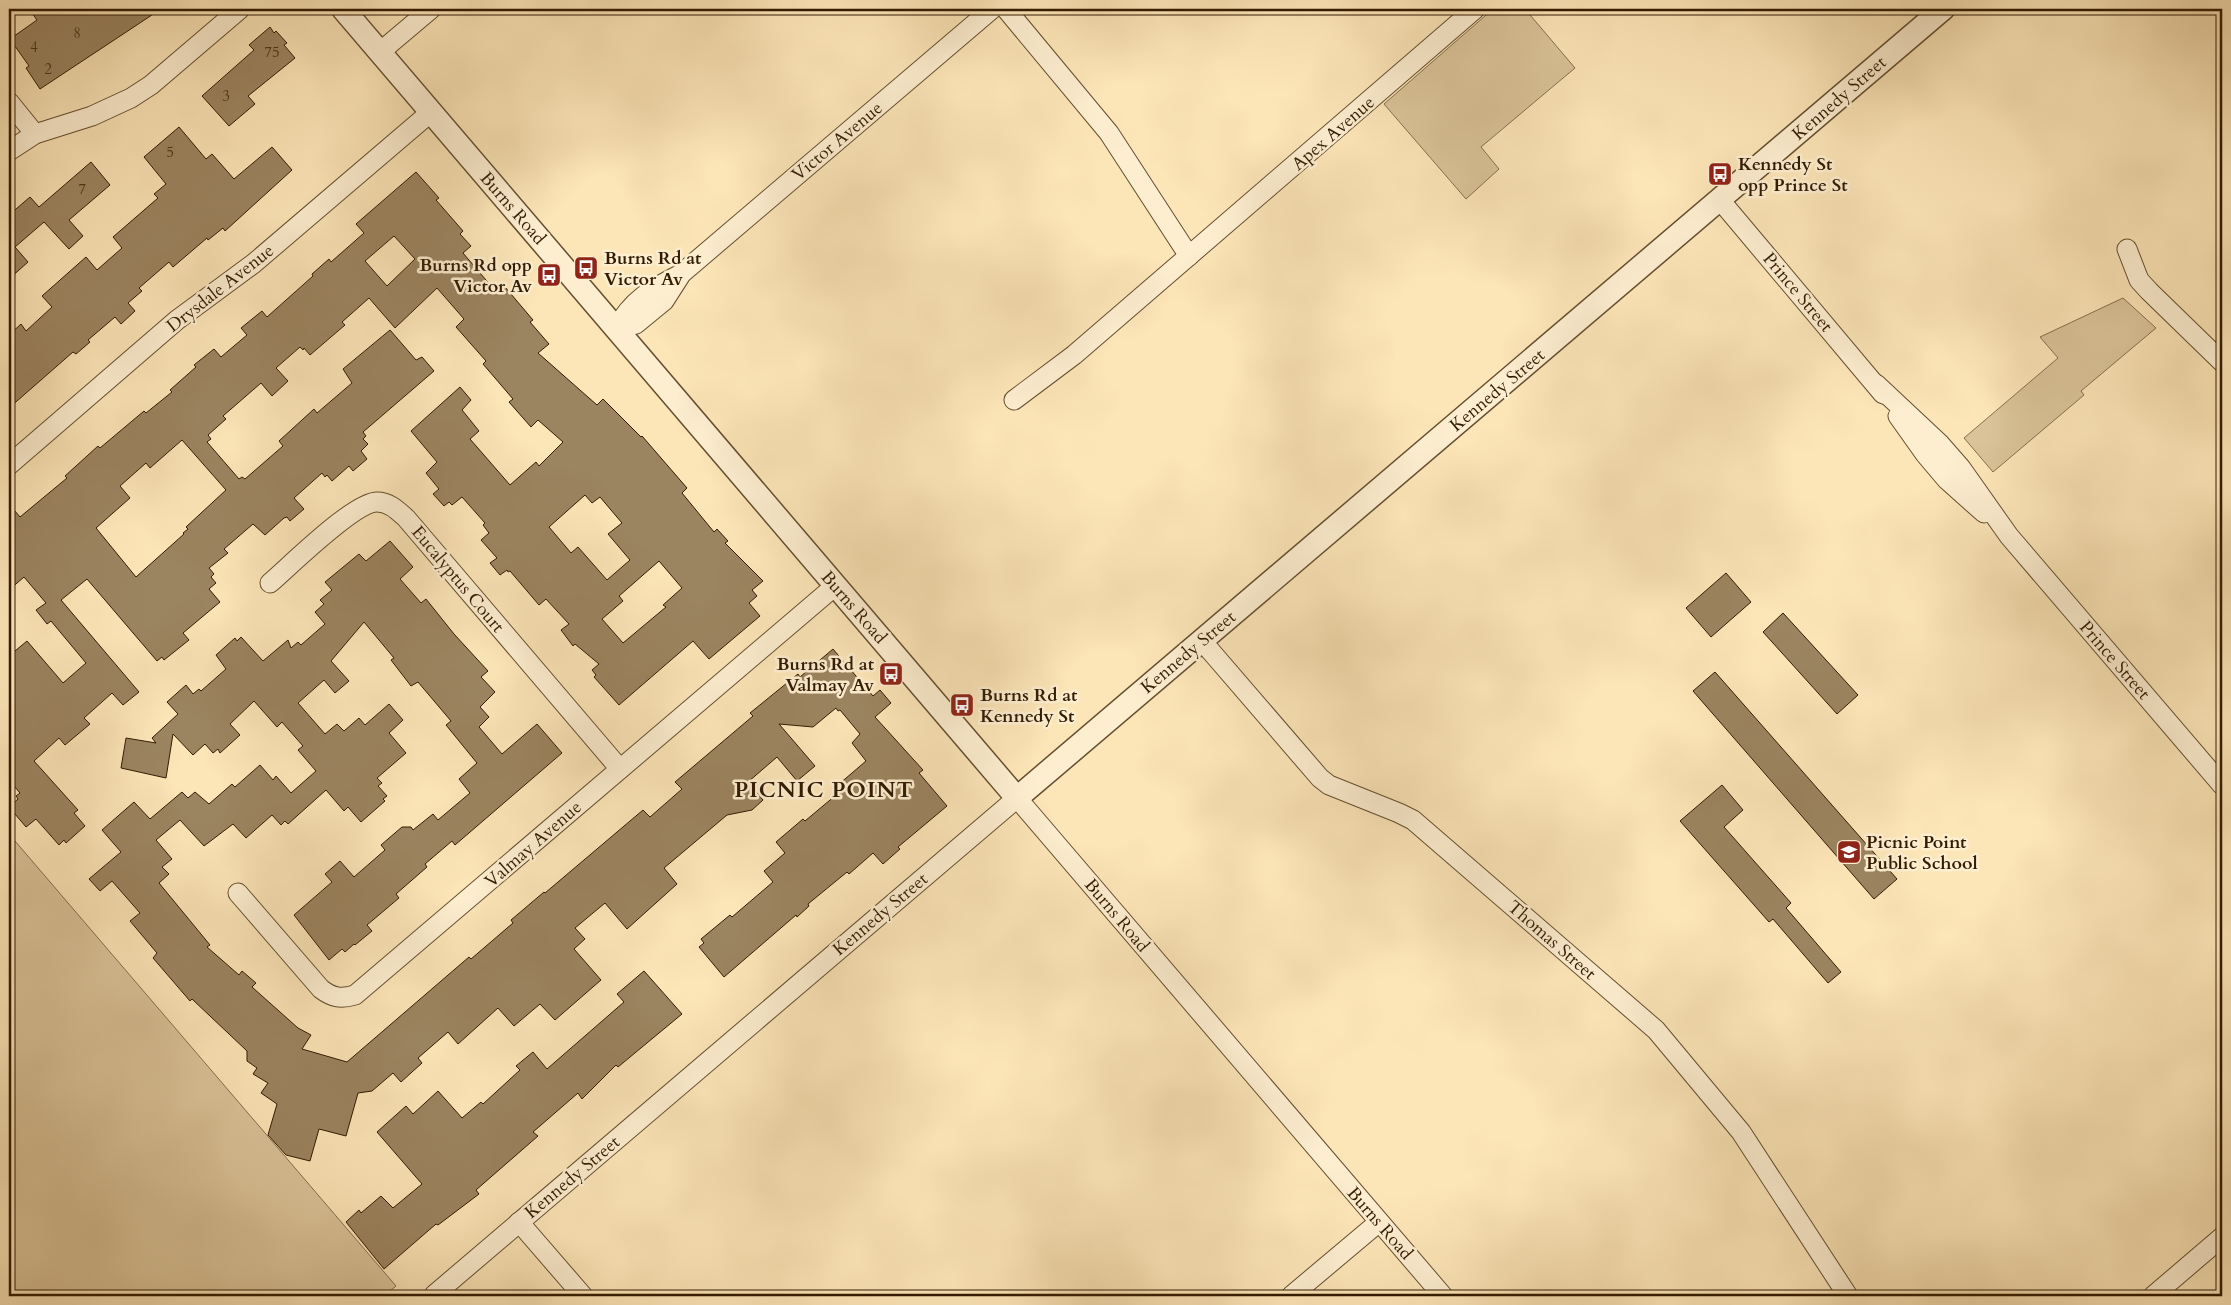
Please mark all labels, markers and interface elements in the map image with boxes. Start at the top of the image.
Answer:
house number: 8 [73,23,81,43]
house number: 4 [30,37,38,57]
house number: 75 [264,42,280,62]
street label: Kennedy Street [1787,50,1892,146]
house number: 2 [44,59,52,79]
house number: 3 [222,86,230,106]
street label: Apex Avenue [1286,90,1380,177]
street label: Victor Avenue [787,96,888,187]
house number: 5 [166,142,174,162]
place label: Kennedy St opp Prince St [1738,152,1848,198]
bus stop icon: Kennedy St opp Prince St [1707,161,1733,187]
street label: Burns Road [474,166,552,251]
house number: 7 [78,179,86,199]
street label: Drysdale Avenue [161,239,279,338]
place label: Burns Rd at Victor Av [604,246,702,292]
street label: Prince Street [1757,247,1839,338]
place label: Burns Rd opp Victor Av [419,253,532,299]
bus stop icon: Burns Rd at Victor Av [573,255,599,281]
bus stop icon: Burns Rd opp Victor Av [536,262,562,288]
street label: Kennedy Street [1444,343,1551,438]
street label: Eucalyptus Court [405,520,510,638]
street label: Burns Road [815,565,893,650]
street label: Kennedy Street [1135,605,1242,700]
street label: Prince Street [2073,616,2156,705]
place label: Burns Rd at Valmay Av [777,652,875,698]
bus stop icon: Burns Rd at Valmay Av [878,661,904,687]
place label: Burns Rd at Kennedy St [980,683,1078,729]
bus stop icon: Burns Rd at Kennedy St [949,692,975,718]
district label: PICNIC POINT [734,775,914,805]
street label: Valmay Avenue [479,795,587,894]
place label: Picnic Point Public School [1866,830,1978,876]
school or university icon: Picnic Point Public School [1836,839,1862,865]
street label: Kennedy Street [827,867,934,962]
street label: Burns Road [1078,873,1155,958]
street label: Thomas Street [1502,895,1602,986]
street label: Kennedy Street [519,1130,626,1225]
street label: Burns Road [1341,1181,1419,1266]

